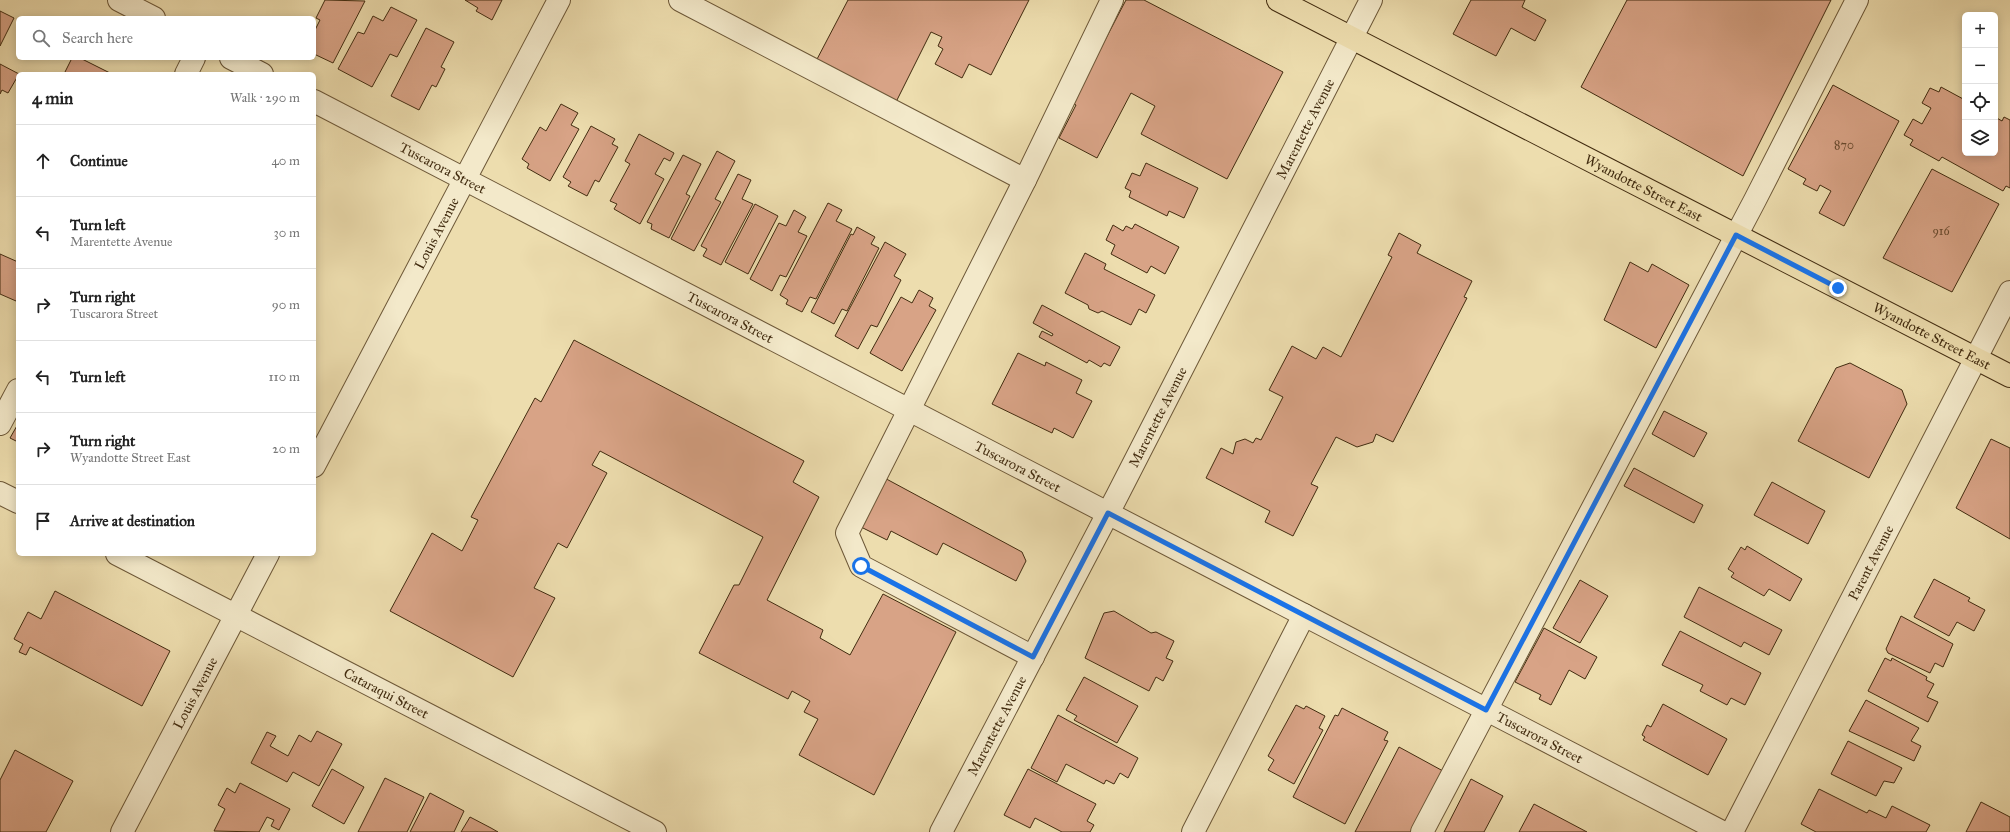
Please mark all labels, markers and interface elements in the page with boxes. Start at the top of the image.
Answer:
map controls [1962,12,1998,156]
button: + [1962,12,1998,48]
search box [16,16,316,60]
icon: search [30,27,52,49]
text: Search here [62,29,133,47]
button: − [1962,48,1998,84]
street label: Marentette Avenue [1273,76,1338,182]
button: locate [1962,84,1998,120]
text: 4 min [32,88,73,109]
text: Walk · 290 m [230,90,300,106]
button: layers [1962,120,1998,156]
house number: 870 [1834,138,1854,152]
street label: Tuscarora Street [396,139,489,198]
icon: ahead [32,150,54,172]
street label: Wyandotte Street East [1582,151,1705,226]
text: Continue [70,152,128,170]
text: 40 m [271,153,300,169]
street label: Louis Avenue [411,194,463,272]
text: Turn left [70,216,126,234]
icon: left [32,222,54,244]
house number: 916 [1932,224,1950,238]
text: 30 m [274,225,300,241]
text: Marentette Avenue [70,234,173,250]
route end [1829,279,1847,297]
text: Turn right [70,288,135,306]
street label: Tuscarora Street [684,288,776,347]
icon: right [32,294,54,316]
text: 90 m [272,297,300,313]
street label: Wyandotte Street East [1870,299,1993,374]
text: Tuscarora Street [70,306,158,322]
street label: Marentette Avenue [1125,364,1191,470]
icon: left [32,366,54,388]
text: Turn left [70,368,126,386]
text: 110 m [268,369,300,385]
text: Turn right [70,432,135,450]
street label: Tuscarora Street [971,437,1064,496]
icon: right [32,438,54,460]
text: 20 m [272,441,300,457]
text: Wyandotte Street East [70,450,191,466]
icon: arrive [32,510,54,532]
text: Arrive at destination [70,512,195,530]
street label: Parent Avenue [1845,522,1898,603]
route start [852,557,870,575]
street label: Louis Avenue [170,654,221,732]
street label: Cataraqui Street [341,665,431,723]
street label: Marentette Avenue [964,673,1030,779]
street label: Tuscarora Street [1493,708,1586,767]

